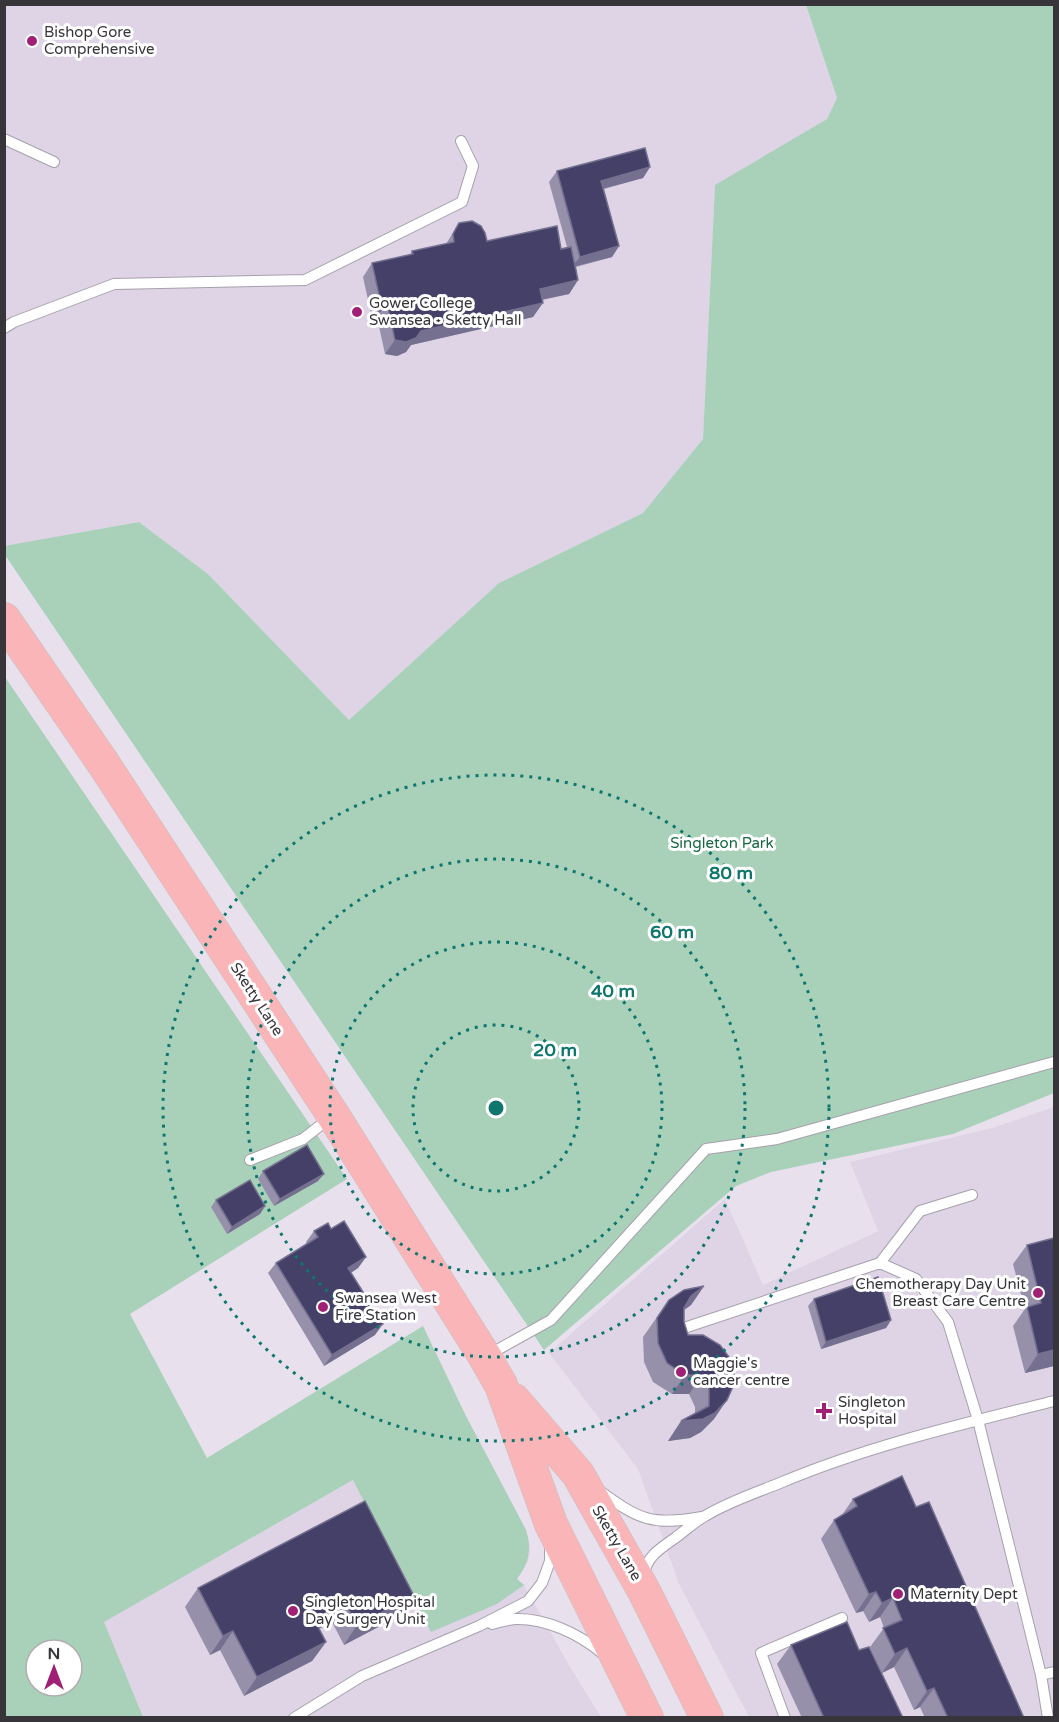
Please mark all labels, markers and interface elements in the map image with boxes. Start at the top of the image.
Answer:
place label: Bishop Gore Comprehensive [44,23,155,58]
marker: Bishop Gore Comprehensive [25,34,39,48]
place label: Gower College Swansea - Sketty Hall [369,294,521,329]
marker: Gower College Swansea - Sketty Hall [350,305,364,319]
park label: Singleton Park [670,834,774,852]
text: 80 m [709,862,753,884]
text: 60 m [650,921,694,943]
street label: Sketty Lane [227,959,287,1039]
text: 40 m [591,980,635,1002]
text: 20 m [533,1039,577,1061]
centre of rings [486,1098,506,1118]
place label: Chemotherapy Day Unit Breast Care Centre [855,1275,1026,1310]
marker: Chemotherapy Day Unit Breast Care Centre [1031,1286,1045,1300]
place label: Swansea West Fire Station [335,1289,437,1324]
marker: Swansea West Fire Station [316,1300,330,1314]
place label: Maggie's cancer centre [693,1354,790,1389]
marker: Maggie's cancer centre [674,1365,688,1379]
place label: Singleton Hospital [838,1393,906,1428]
marker: Singleton Hospital [815,1402,833,1420]
street label: Sketty Lane [588,1502,646,1584]
place label: Maternity Dept [910,1585,1018,1603]
marker: Maternity Dept [891,1587,905,1601]
place label: Singleton Hospital Day Surgery Unit [305,1593,435,1628]
marker: Singleton Hospital Day Surgery Unit [286,1604,300,1618]
north arrow [24,1638,84,1698]
text: N [48,1644,60,1664]

